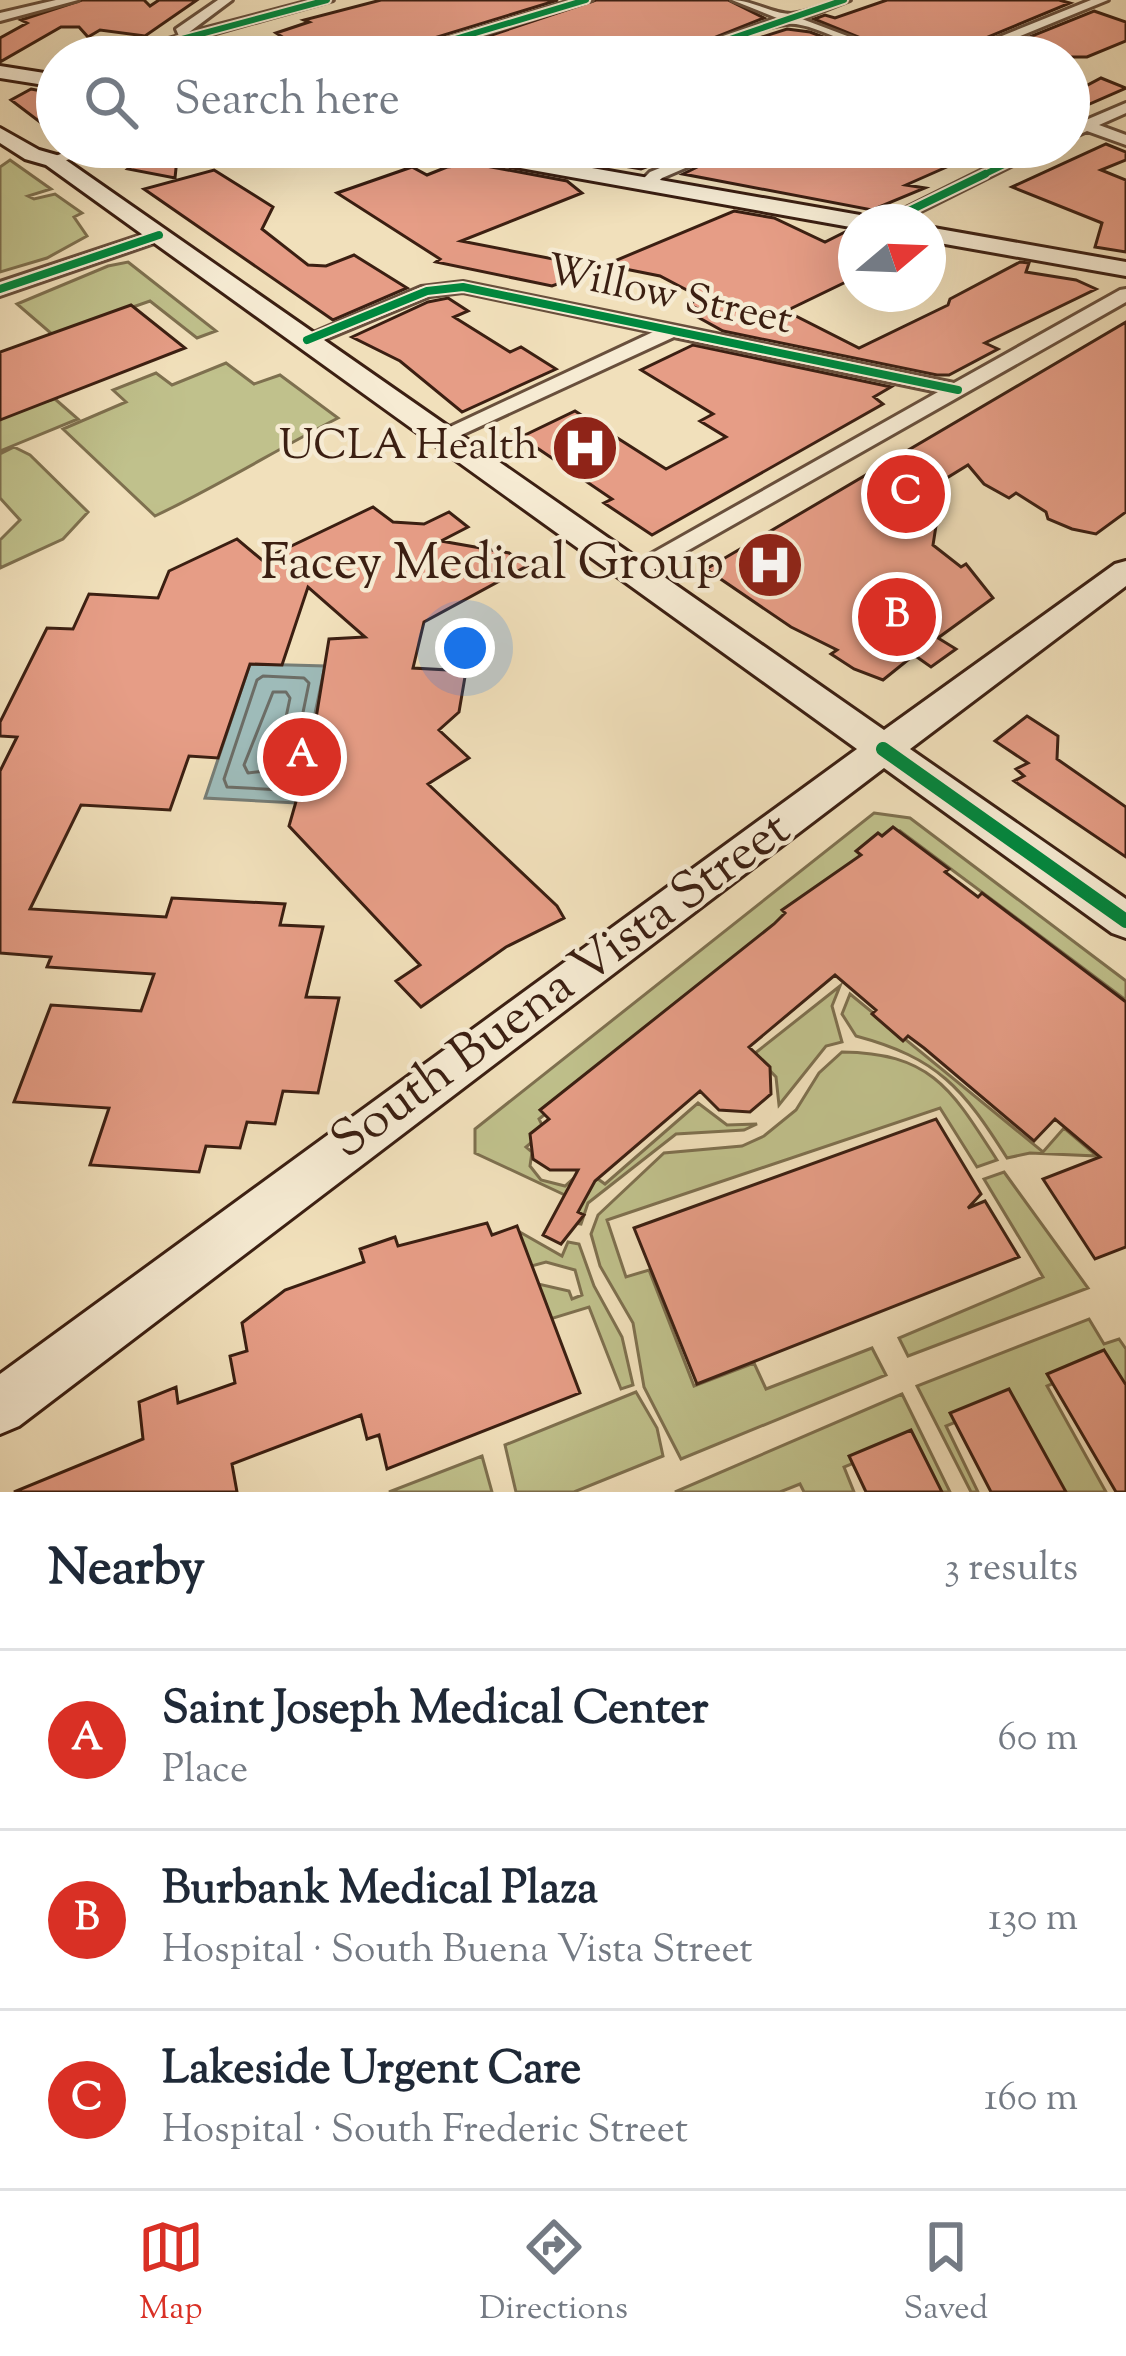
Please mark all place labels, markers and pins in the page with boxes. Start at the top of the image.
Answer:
hospital icon: UCLA Health [550,413,620,483]
place label: UCLA Health [279,418,538,478]
pin: C [867,449,945,539]
place label: Facey Medical Group [260,529,724,602]
hospital icon: Facey Medical Group [735,530,805,600]
pin: B [858,572,936,662]
pin: A [263,712,341,802]

